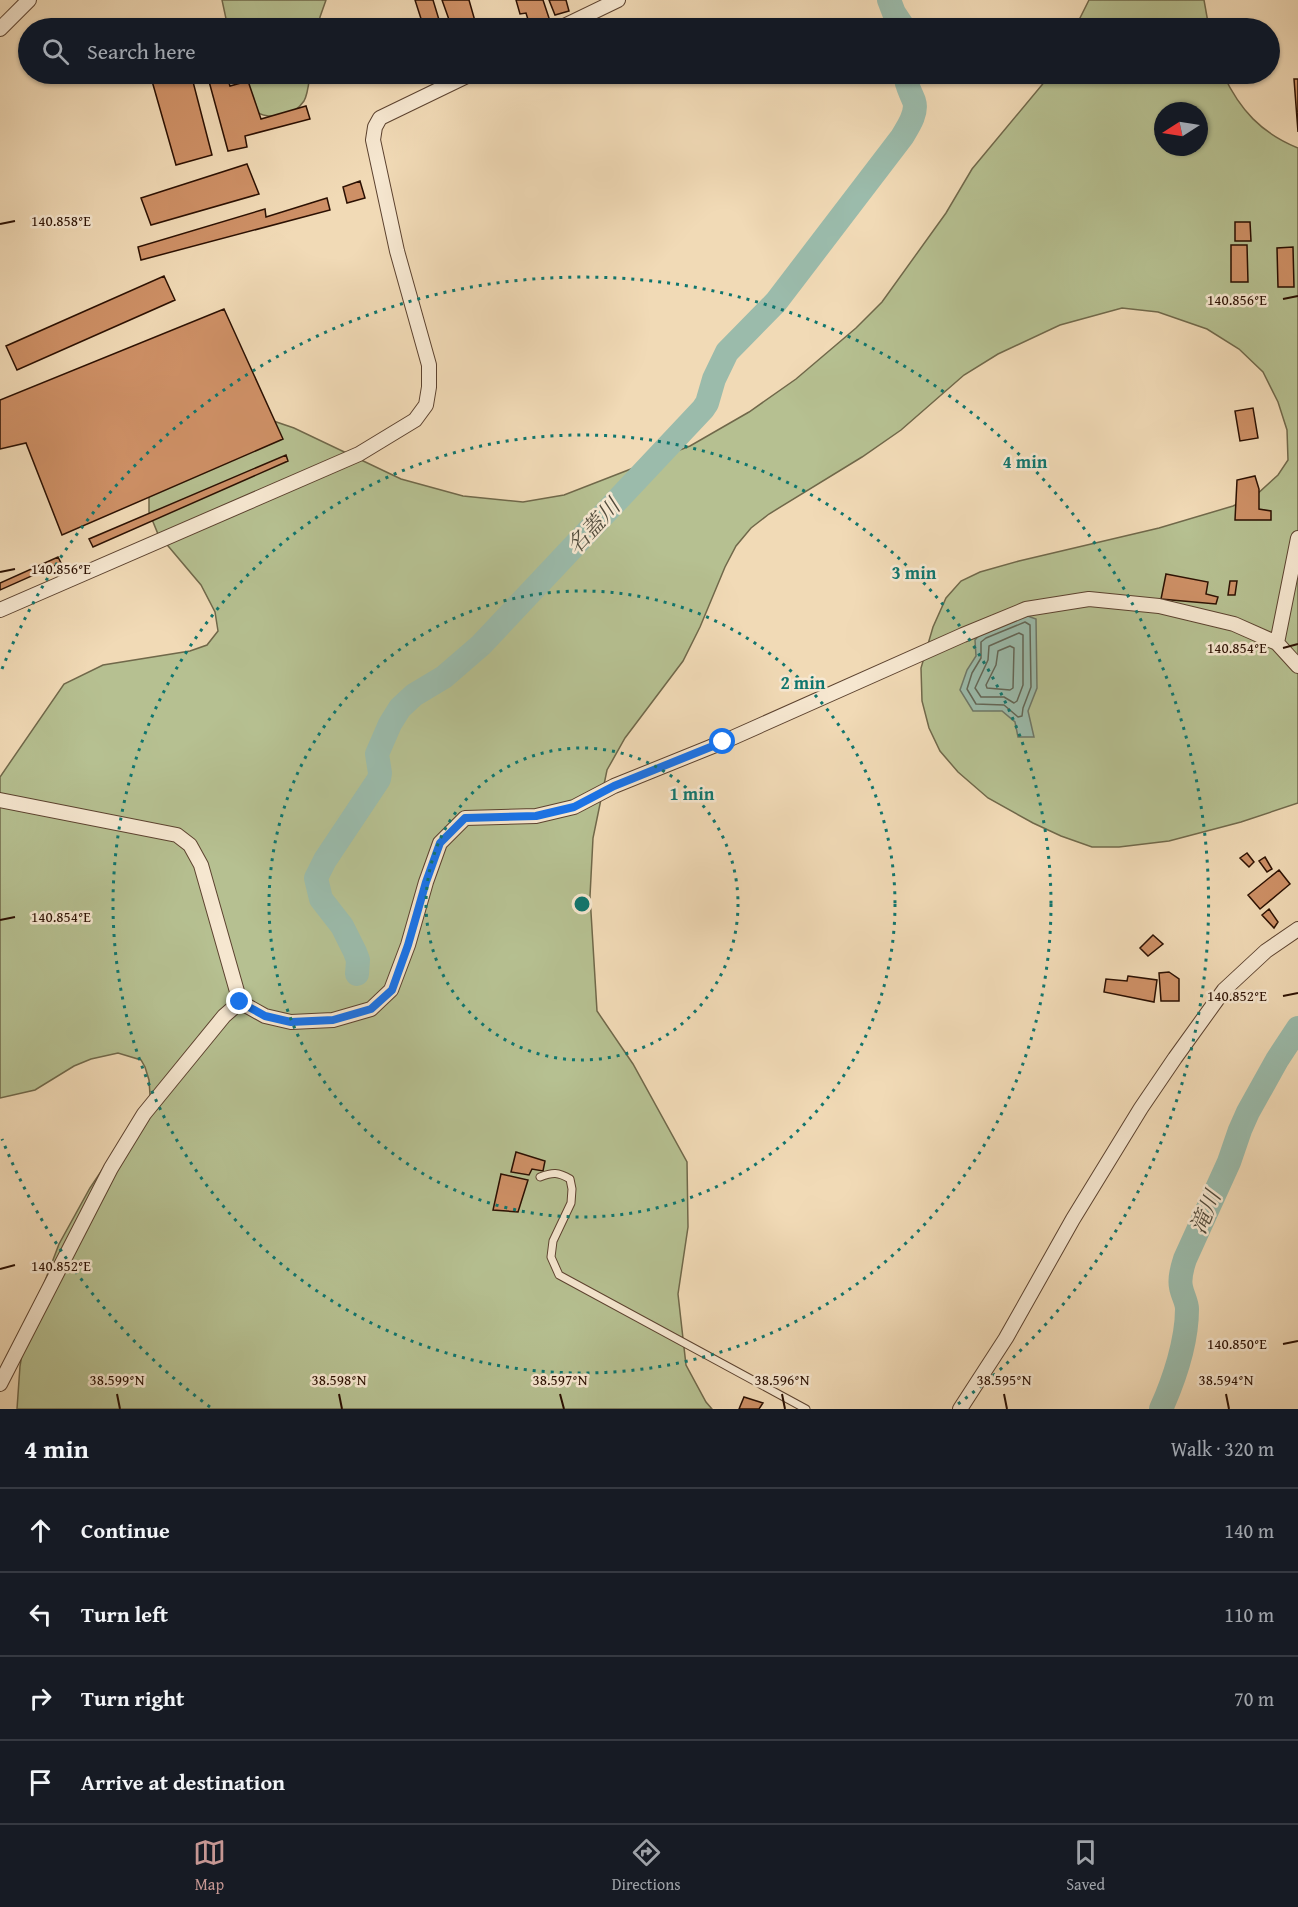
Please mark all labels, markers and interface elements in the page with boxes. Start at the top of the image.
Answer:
search box [18,18,1280,84]
icon: search [39,35,72,68]
text: Search here [87,35,196,67]
north arrow [1154,102,1208,156]
text: 140.858°E [31,210,91,231]
text: 140.856°E [1207,289,1267,310]
text: 4 min [1003,448,1048,475]
water label: 名蓋川 [559,489,629,561]
text: 140.856°E [31,558,91,579]
text: 3 min [892,559,937,586]
text: 140.854°E [1207,637,1267,658]
text: 2 min [781,669,826,696]
route start [709,728,735,754]
text: 1 min [670,780,715,807]
centre of rings [572,894,592,914]
text: 140.854°E [31,906,91,927]
text: 140.852°E [1207,985,1267,1006]
route end [226,988,252,1014]
water label: 滝川 [1182,1184,1229,1239]
text: 140.852°E [31,1255,91,1276]
text: 140.850°E [1207,1333,1267,1354]
text: 38.599°N [90,1369,145,1390]
text: 38.598°N [312,1369,367,1390]
text: 38.597°N [533,1369,588,1390]
text: 38.596°N [755,1369,810,1390]
text: 38.595°N [977,1369,1032,1390]
text: 38.594°N [1199,1369,1254,1390]
text: 4 min [24,1429,89,1468]
text: Walk · 320 m [1171,1434,1274,1463]
icon: ahead [24,1514,57,1547]
text: Continue [81,1514,170,1546]
text: 140 m [1224,1516,1274,1545]
icon: left [24,1598,57,1631]
text: Turn left [81,1598,168,1630]
text: 110 m [1224,1600,1274,1629]
icon: right [24,1682,57,1715]
text: Turn right [81,1682,184,1714]
text: 70 m [1234,1684,1274,1713]
icon: arrive [24,1766,57,1799]
text: Arrive at destination [81,1766,285,1798]
tab: Map [193,1836,226,1896]
tab: Directions [612,1836,681,1896]
tab: Saved [1066,1836,1105,1896]

